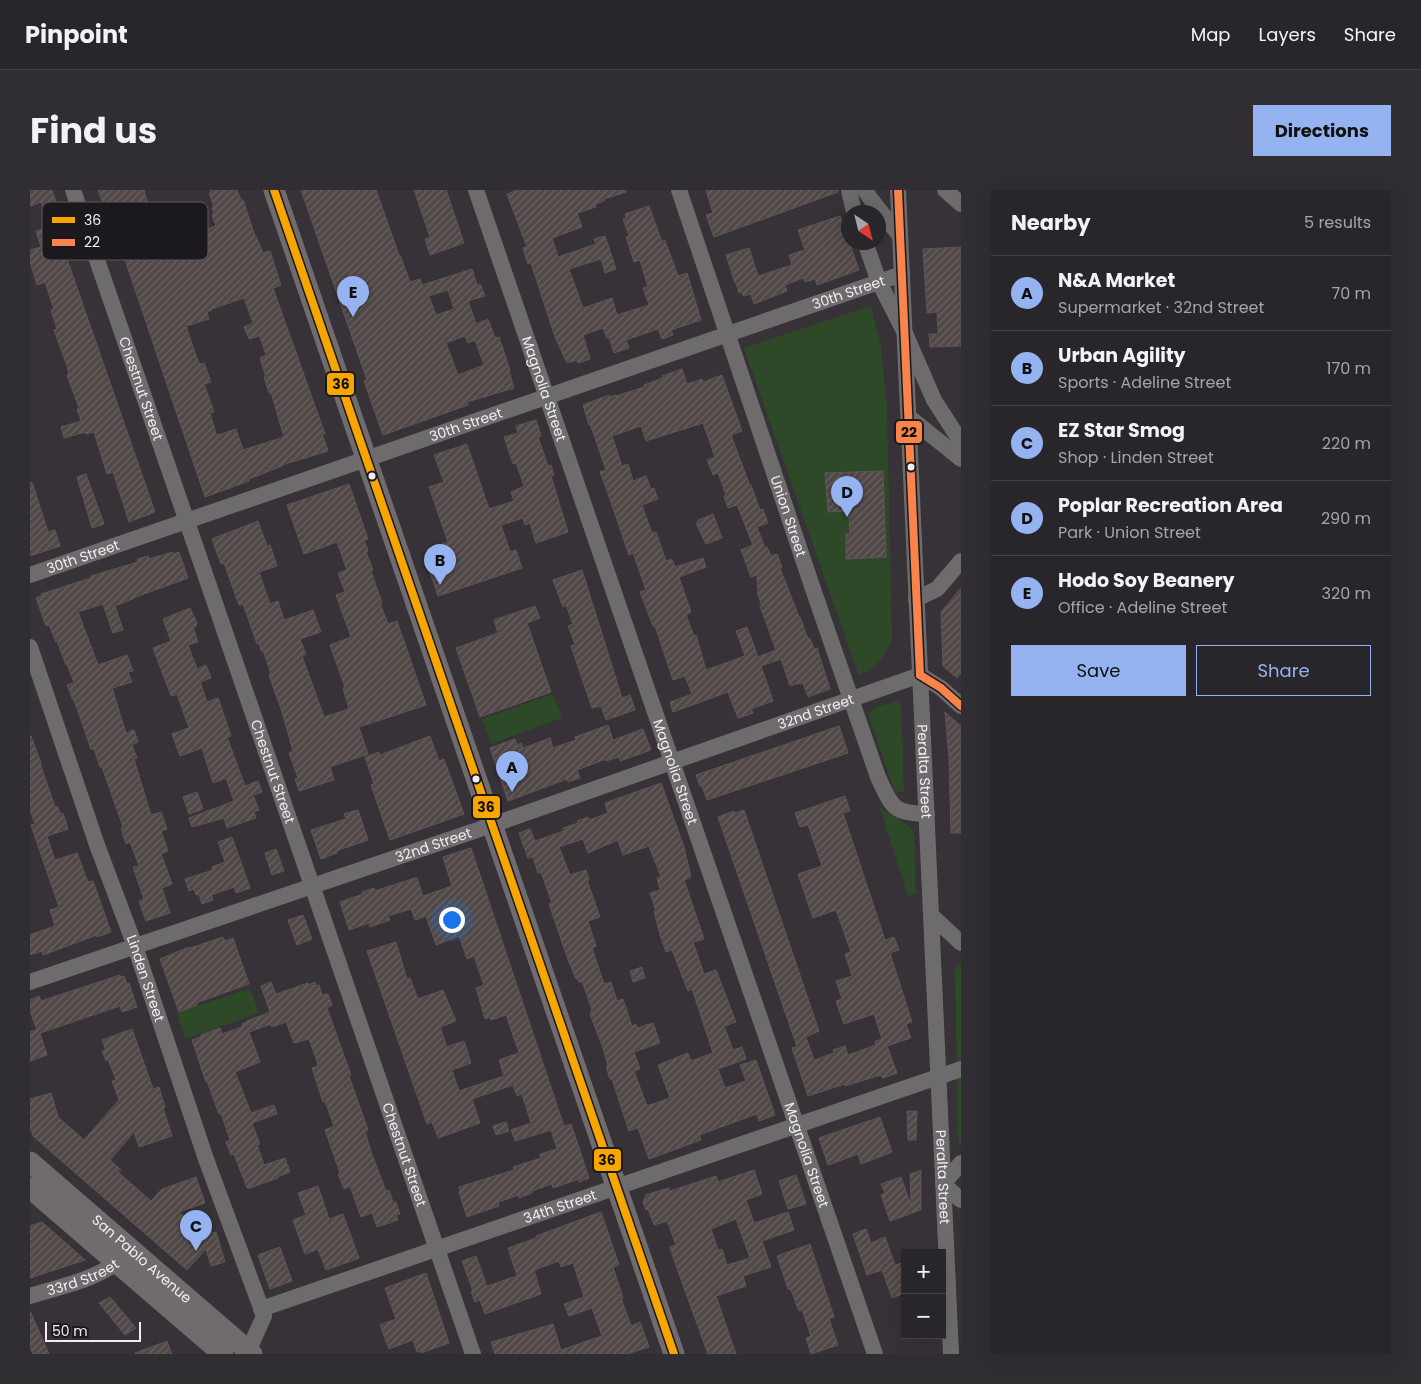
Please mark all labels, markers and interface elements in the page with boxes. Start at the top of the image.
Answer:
text: Pinpoint [25,18,128,51]
text: Map [1191,22,1231,47]
text: Layers [1259,22,1316,47]
text: Share [1344,22,1396,47]
button: Directions [1253,105,1391,156]
text: Find us [30,106,157,155]
legend [42,202,208,260]
north arrow [841,205,886,250]
text: Nearby [1011,208,1091,237]
text: 36 [84,210,101,230]
text: 5 results [1304,211,1371,234]
text: 22 [84,232,100,252]
text: N&A Market [1058,267,1175,294]
street label: 30th Street [809,271,888,314]
pin: E [337,276,369,317]
text: A [1021,282,1033,305]
text: 70 m [1331,282,1371,305]
text: Supermarket · 32nd Street [1058,296,1264,319]
street label: Magnolia Street [517,333,571,444]
street label: Chestnut Street [114,334,168,443]
text: Urban Agility [1058,342,1186,369]
text: B [1022,357,1032,380]
text: 170 m [1326,357,1371,380]
text: Sports · Adeline Street [1058,371,1231,394]
line badge: 36 [326,372,355,396]
text: 36 [332,374,350,394]
street label: 30th Street [427,403,505,446]
text: EZ Star Smog [1058,417,1185,444]
line badge: 22 [895,420,923,444]
text: 22 [901,422,917,442]
text: C [1021,432,1033,455]
text: 220 m [1322,432,1371,455]
text: Shop · Linden Street [1058,446,1214,469]
unlabelled marker [906,462,916,472]
unlabelled marker [367,471,377,481]
street label: Union Street [766,473,811,559]
pin: D [831,476,863,517]
text: Poplar Recreation Area [1058,492,1283,519]
text: D [1021,507,1033,530]
text: 290 m [1321,507,1371,530]
text: Park · Union Street [1058,521,1201,544]
street label: 30th Street [44,535,122,579]
pin: B [424,544,456,585]
text: Hodo Soy Beanery [1058,567,1235,594]
text: E [1023,582,1031,605]
text: 320 m [1322,582,1371,605]
text: Office · Adeline Street [1058,596,1227,619]
button: Save [1011,645,1186,696]
button: Share [1196,645,1371,696]
street label: 32nd Street [775,689,857,734]
street label: Magnolia Street [648,716,703,827]
street label: Chestnut Street [246,717,300,826]
street label: Peralta Street [912,724,937,819]
pin: A [496,751,528,792]
unlabelled marker [471,774,481,784]
line badge: 36 [472,795,501,819]
text: 36 [477,797,495,817]
street label: 32nd Street [392,823,474,867]
your location [439,907,465,933]
street label: Linden Street [122,932,170,1024]
street label: Chestnut Street [377,1100,432,1209]
street label: Magnolia Street [779,1100,834,1210]
street label: Peralta Street [931,1129,955,1225]
line badge: 36 [593,1148,622,1172]
text: 36 [598,1150,616,1170]
street label: 34th Street [521,1185,599,1228]
street label: San Pablo Avenue [88,1210,196,1308]
pin: C [180,1210,212,1251]
map controls [901,1249,946,1339]
button: + [901,1249,946,1294]
street label: 33rd Street [44,1254,123,1301]
button: − [901,1294,946,1339]
scale bar [45,1319,141,1342]
text: 50 m [52,1321,88,1341]

